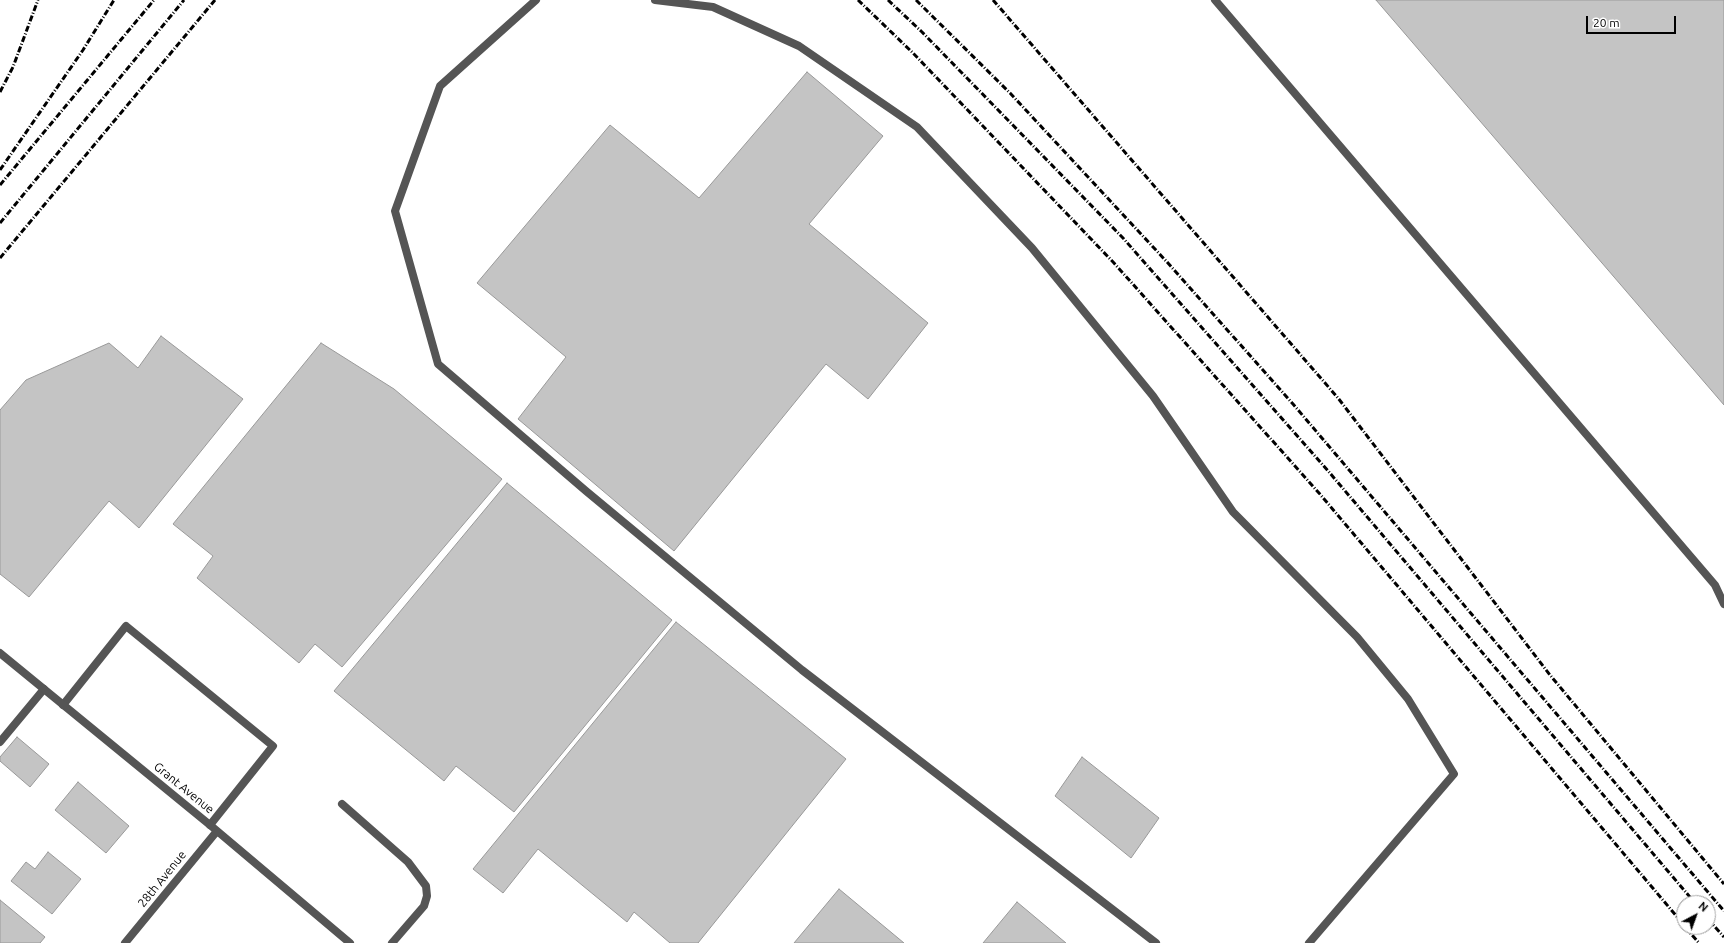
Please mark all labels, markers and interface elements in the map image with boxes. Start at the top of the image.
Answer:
scale bar [1588,8,1678,34]
text: 20 m [1593,16,1620,29]
street label: Grant Avenue [151,759,217,817]
street label: 28th Avenue [135,848,189,910]
north arrow [1676,895,1716,935]
text: N [1696,899,1710,914]

